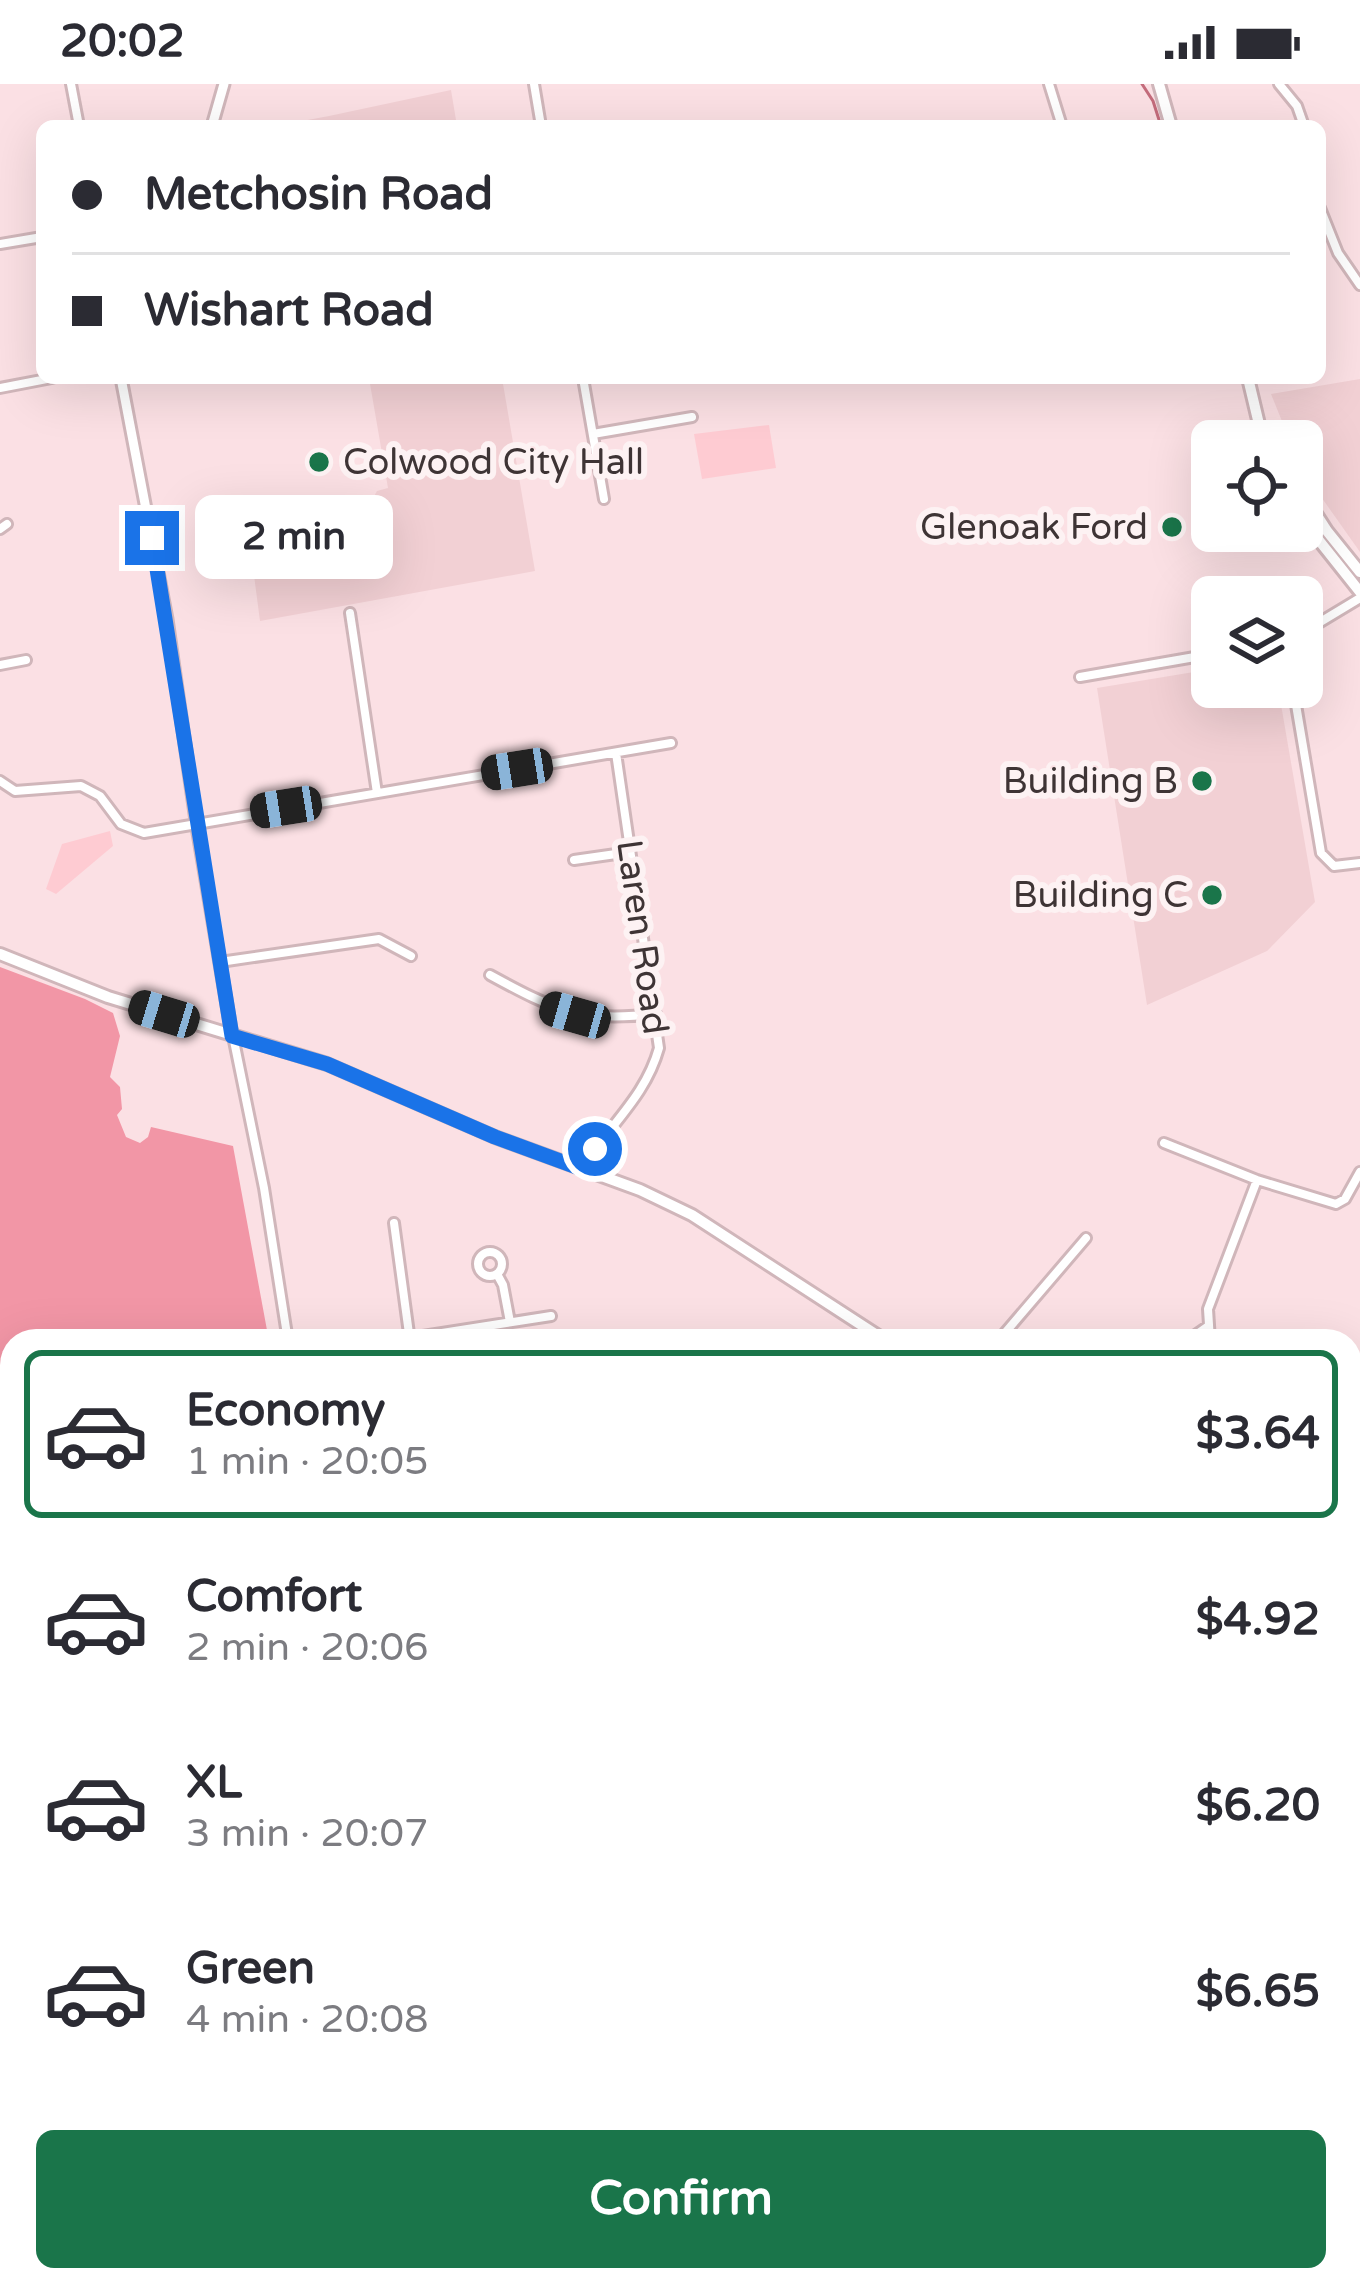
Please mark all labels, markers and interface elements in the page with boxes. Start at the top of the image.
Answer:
text: 20:02 [60,15,185,69]
text: Metchosin Road [144,168,493,222]
text: Wishart Road [144,284,434,338]
map controls [1191,420,1323,708]
button: locate [1191,420,1323,552]
place label: Colwood City Hall [343,441,644,484]
marker: Colwood City Hall [306,449,332,475]
callout: 2 min [194,496,392,580]
place label: Glenoak Ford [920,506,1148,549]
route end [125,511,179,565]
text: 2 min [242,513,346,560]
marker: Glenoak Ford [1159,514,1185,540]
button: layers [1191,576,1323,708]
car [479,746,555,792]
place label: Building B [1003,760,1178,803]
marker: Building B [1189,768,1215,794]
car [248,784,324,830]
street label: Laren Road [607,837,677,1037]
place label: Building C [1013,874,1188,917]
marker: Building C [1199,882,1225,908]
car [124,986,204,1042]
car [535,988,615,1042]
route start [568,1122,622,1176]
icon: car [42,1380,150,1488]
text: Economy [186,1384,385,1438]
text: $3.64 [1196,1407,1320,1461]
text: 1 min · 20:05 [186,1438,428,1485]
icon: car [42,1566,150,1674]
text: Comfort [186,1570,362,1624]
text: $4.92 [1196,1593,1320,1647]
text: 2 min · 20:06 [186,1624,428,1671]
icon: car [42,1752,150,1860]
text: XL [186,1756,242,1810]
text: $6.20 [1196,1779,1320,1833]
text: 3 min · 20:07 [186,1810,428,1857]
icon: car [42,1938,150,2046]
text: Green [186,1942,315,1996]
text: $6.65 [1196,1965,1320,2019]
text: 4 min · 20:08 [186,1996,428,2043]
button: Confirm [36,2130,1326,2268]

